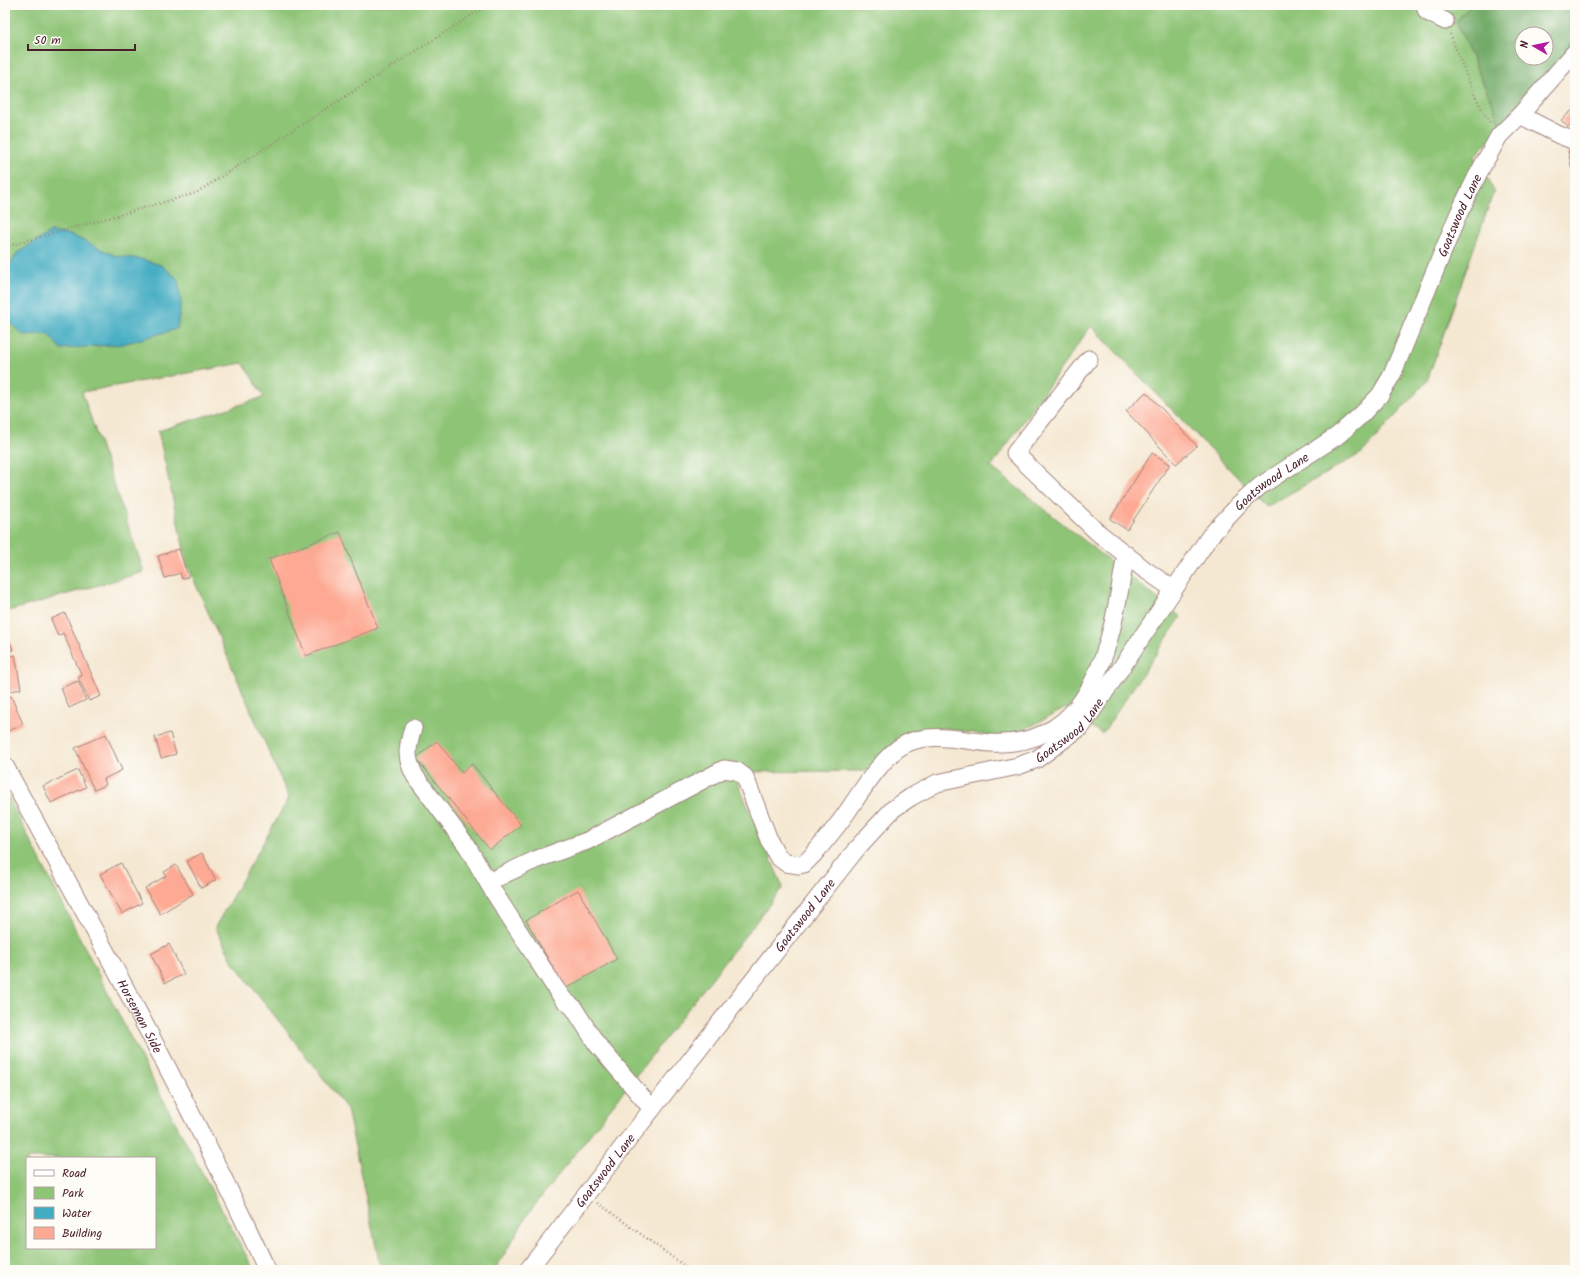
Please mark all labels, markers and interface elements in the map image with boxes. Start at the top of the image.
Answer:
scale bar [28,26,135,52]
north arrow [1514,26,1554,66]
text: 50 m [34,31,61,50]
text: N [1516,40,1535,49]
street label: Goatswood Lane [1433,171,1488,260]
street label: Goatswood Lane [1230,448,1314,517]
street label: Goatswood Lane [1031,694,1110,769]
street label: Goatswood Lane [770,874,841,957]
street label: Horseman Side [110,976,167,1057]
street label: Goatswood Lane [571,1129,642,1213]
legend [26,1157,156,1249]
text: Road [62,1164,87,1183]
text: Park [62,1184,84,1203]
text: Water [62,1204,92,1223]
text: Building [62,1224,102,1243]

